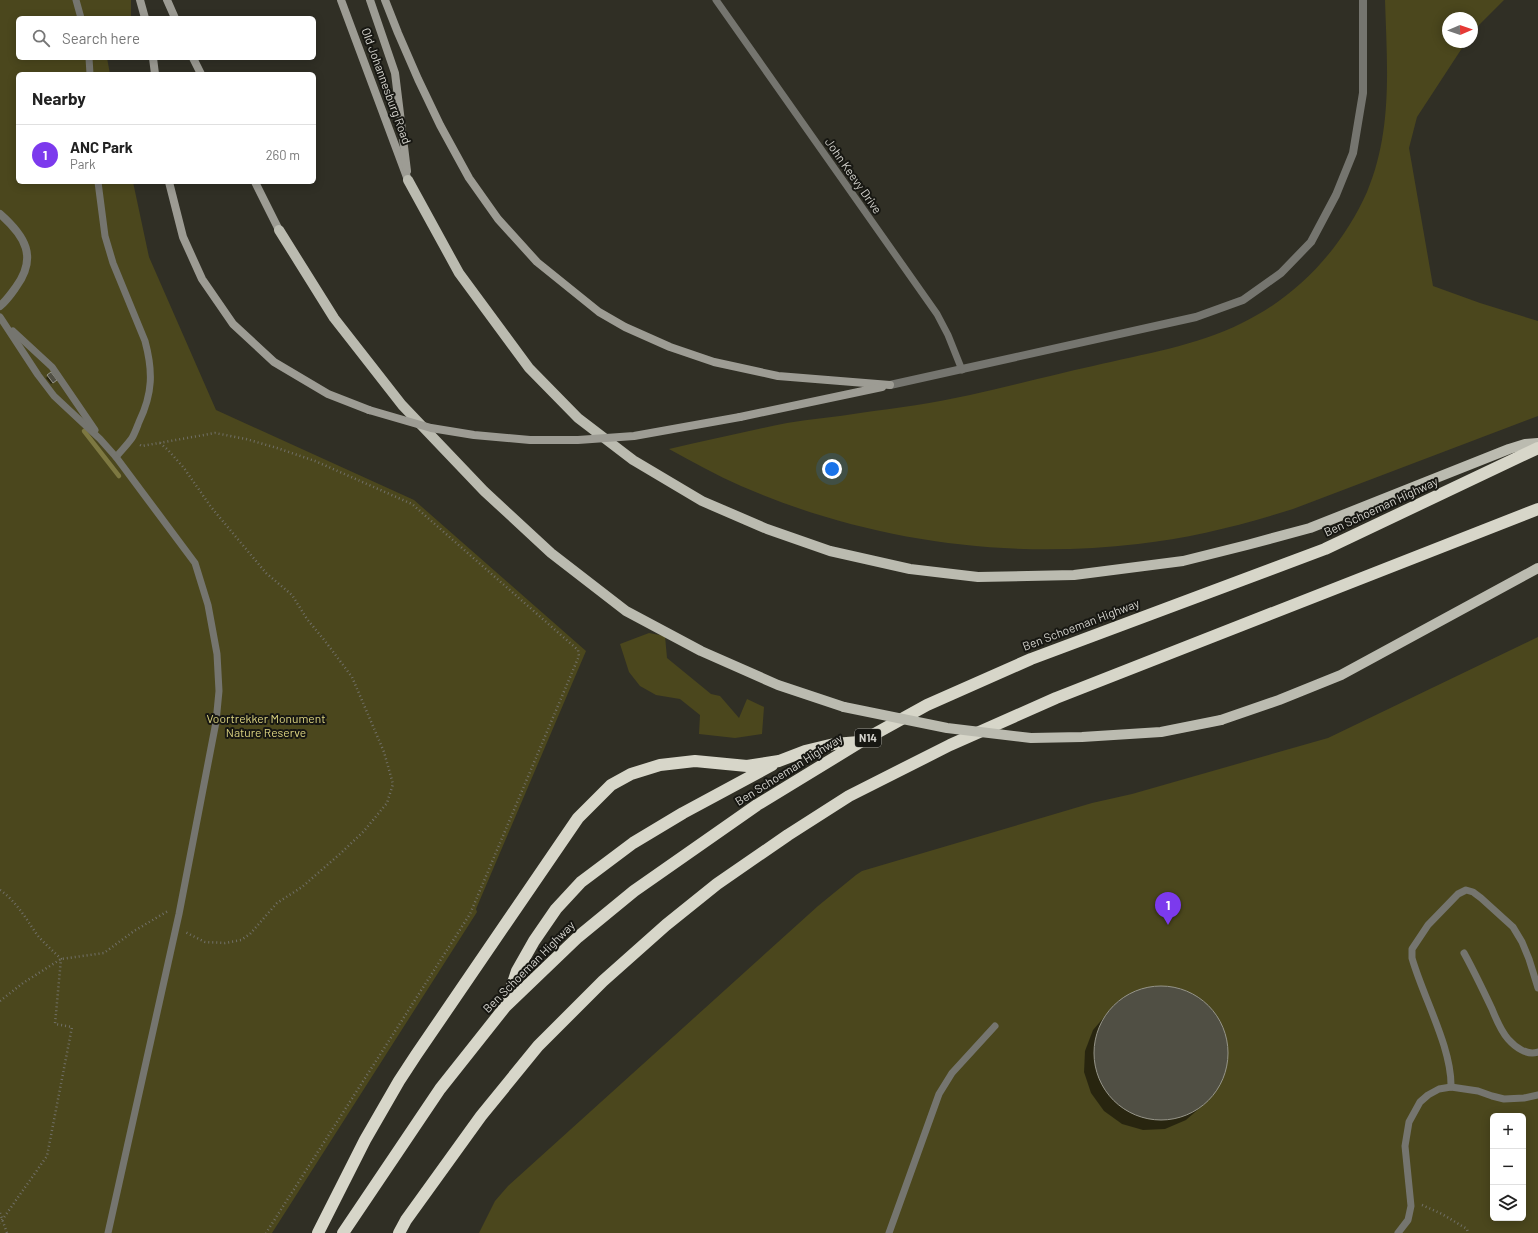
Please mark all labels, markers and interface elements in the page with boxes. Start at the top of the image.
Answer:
north arrow [1442,12,1478,48]
search box [16,16,316,60]
street label: Old Johannesburg Road [359,26,415,146]
icon: search [30,27,52,49]
text: Search here [62,29,140,47]
text: Nearby [32,88,86,108]
street label: John Keevy Drive [823,135,885,216]
text: ANC Park [70,138,133,156]
text: 1 [43,147,47,163]
text: 260 m [266,147,300,163]
text: Park [70,156,96,172]
your location [822,459,842,479]
street label: Ben Schoeman Highway [1321,473,1440,539]
street label: Ben Schoeman Highway [1020,595,1142,653]
park label: Voortrekker Monument Nature Reserve [206,711,326,739]
road number: N14 [855,729,881,747]
street label: Ben Schoeman Highway [732,730,845,808]
pin: 1 [1155,892,1181,925]
street label: Ben Schoeman Highway [479,917,577,1015]
map controls [1490,1113,1526,1221]
button: + [1490,1113,1526,1149]
button: − [1490,1149,1526,1185]
button: layers [1490,1185,1526,1221]

